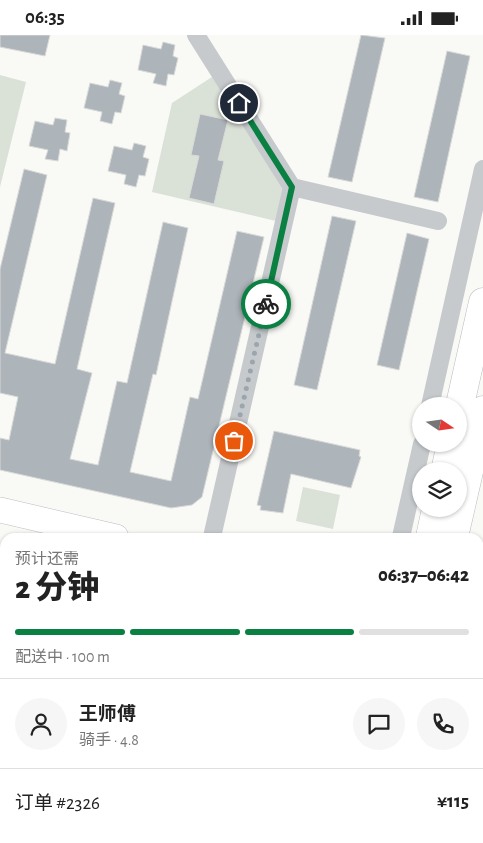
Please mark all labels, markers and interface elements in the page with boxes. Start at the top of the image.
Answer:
text: 06:35 [25,8,65,27]
pin [218,82,260,124]
icon: home [225,89,253,117]
courier [241,279,291,329]
icon: bike [252,290,280,318]
north arrow [412,397,468,453]
map controls [412,397,467,517]
pin [213,420,255,462]
icon: bag [220,427,248,455]
button: layers [412,462,467,517]
text: 预计还需 [15,551,79,567]
text: 06:37–06:42 [378,566,469,585]
text: 2 分钟 [15,572,99,604]
text: 配送中 · 100 m [15,649,110,665]
button: person [15,698,67,750]
button: chat [353,698,405,750]
button: phone [417,698,469,750]
text: 王师傅 [79,705,136,724]
text: 骑手 · 4.8 [79,732,139,748]
text: ¥115 [437,792,469,811]
text: 订单 #2326 [15,794,100,813]

